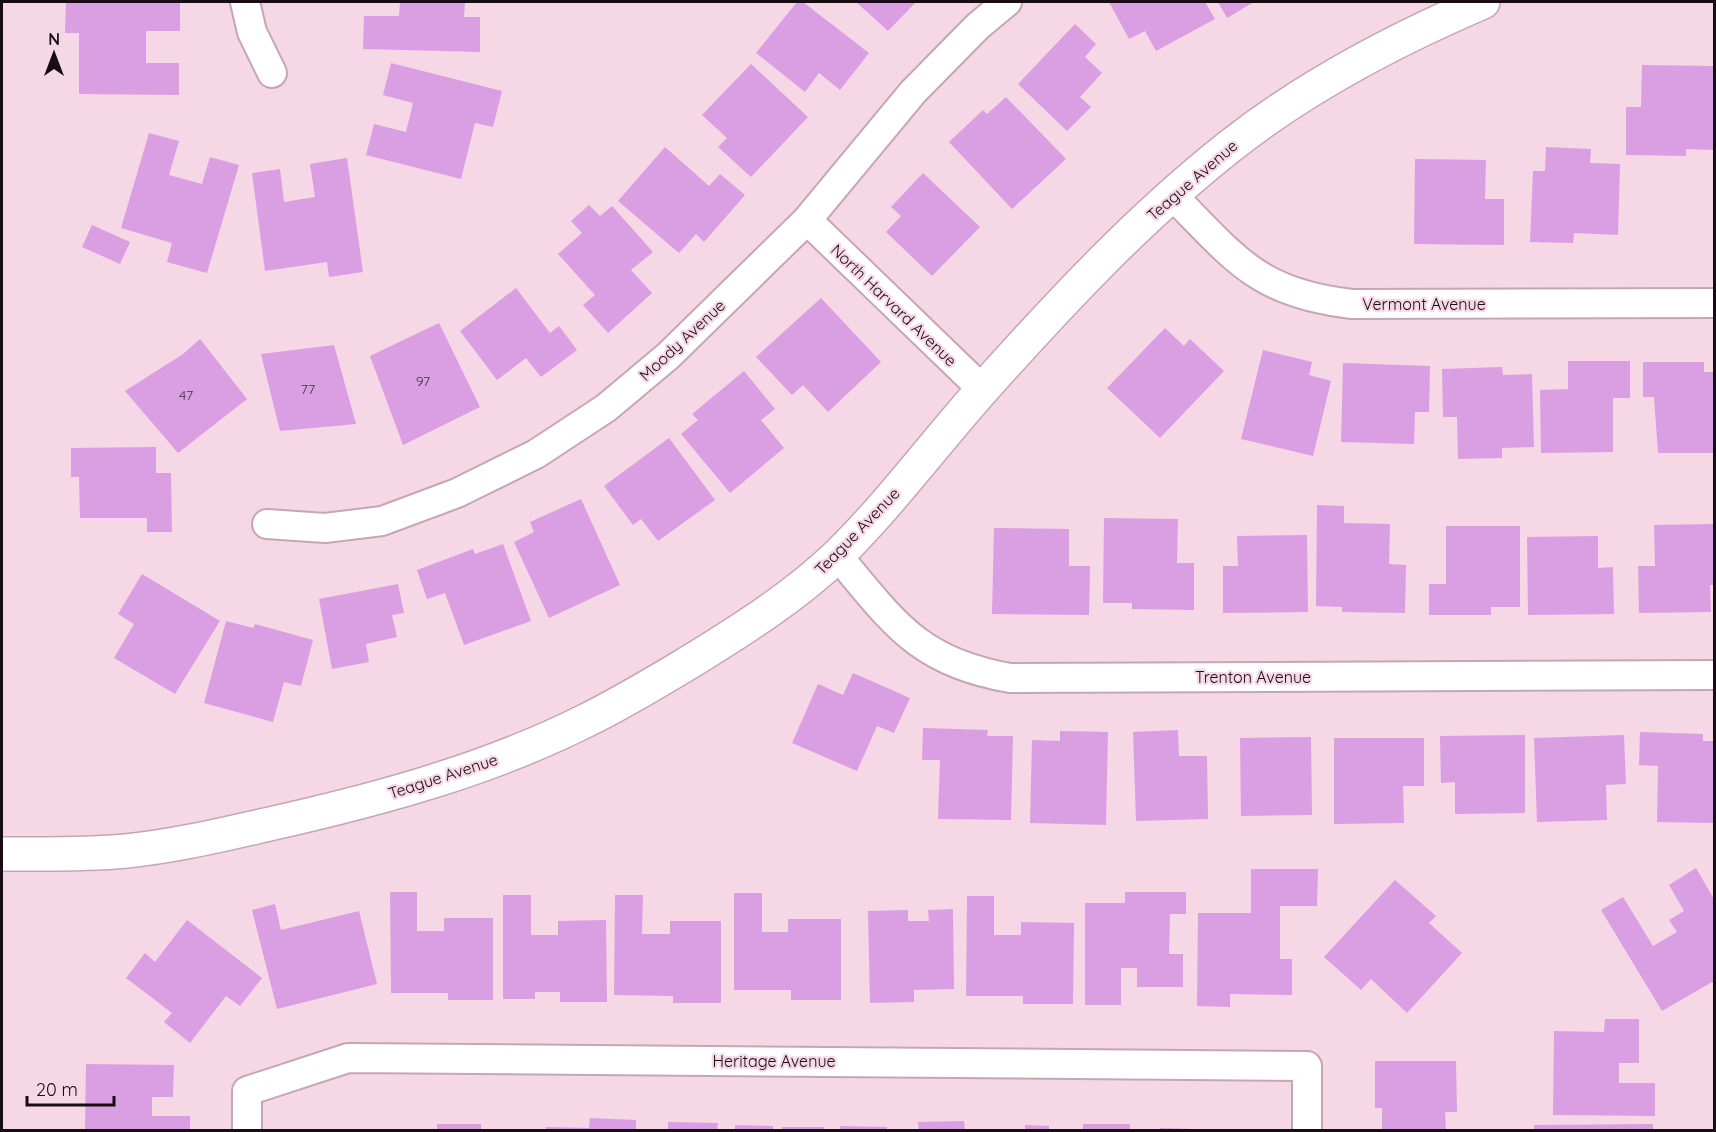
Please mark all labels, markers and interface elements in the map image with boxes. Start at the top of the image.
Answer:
north arrow [24,24,84,84]
text: N [48,29,60,49]
street label: Teague Avenue [1143,135,1241,225]
street label: North Harvard Avenue [827,240,961,370]
street label: Vermont Avenue [1362,294,1486,314]
street label: Moody Avenue [635,295,729,385]
house number: 97 [416,372,430,390]
house number: 77 [301,380,315,398]
house number: 47 [179,386,193,404]
street label: Teague Avenue [810,483,904,579]
street label: Trenton Avenue [1195,667,1311,687]
street label: Teague Avenue [386,749,500,803]
street label: Heritage Avenue [712,1051,836,1071]
scale bar [27,1069,114,1107]
text: 20 m [36,1078,78,1101]

